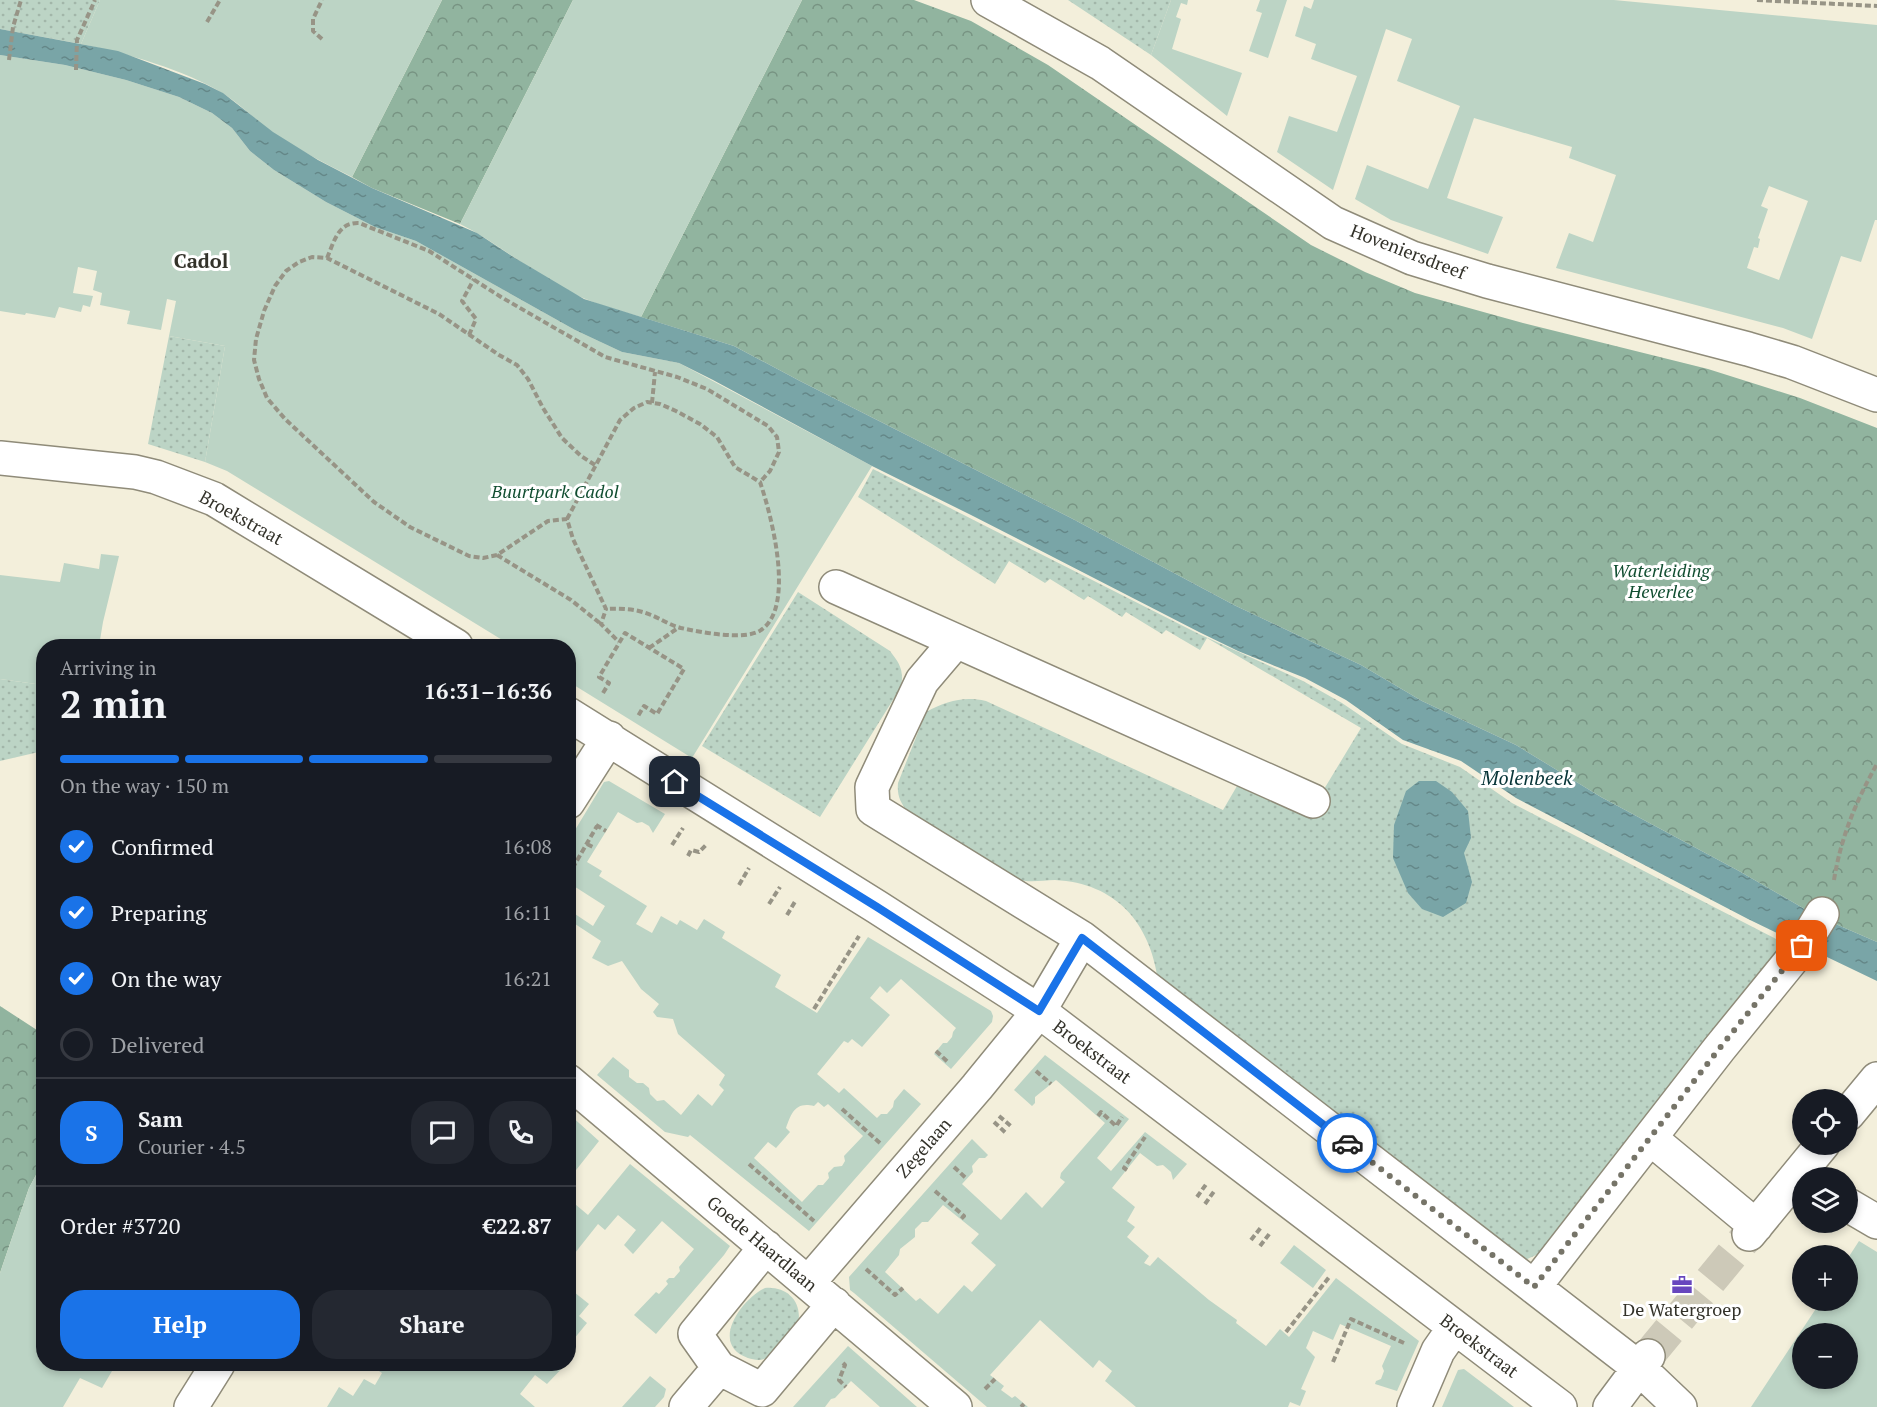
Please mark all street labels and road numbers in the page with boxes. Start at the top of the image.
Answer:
street label: Hoveniersdreef [1347,218,1471,285]
street label: Broekstraat [195,484,288,550]
street label: Broekstraat [1048,1014,1137,1089]
street label: Zegelaan [890,1112,956,1183]
street label: Goede Haardlaan [702,1190,823,1297]
street label: Broekstraat [1435,1308,1524,1383]

